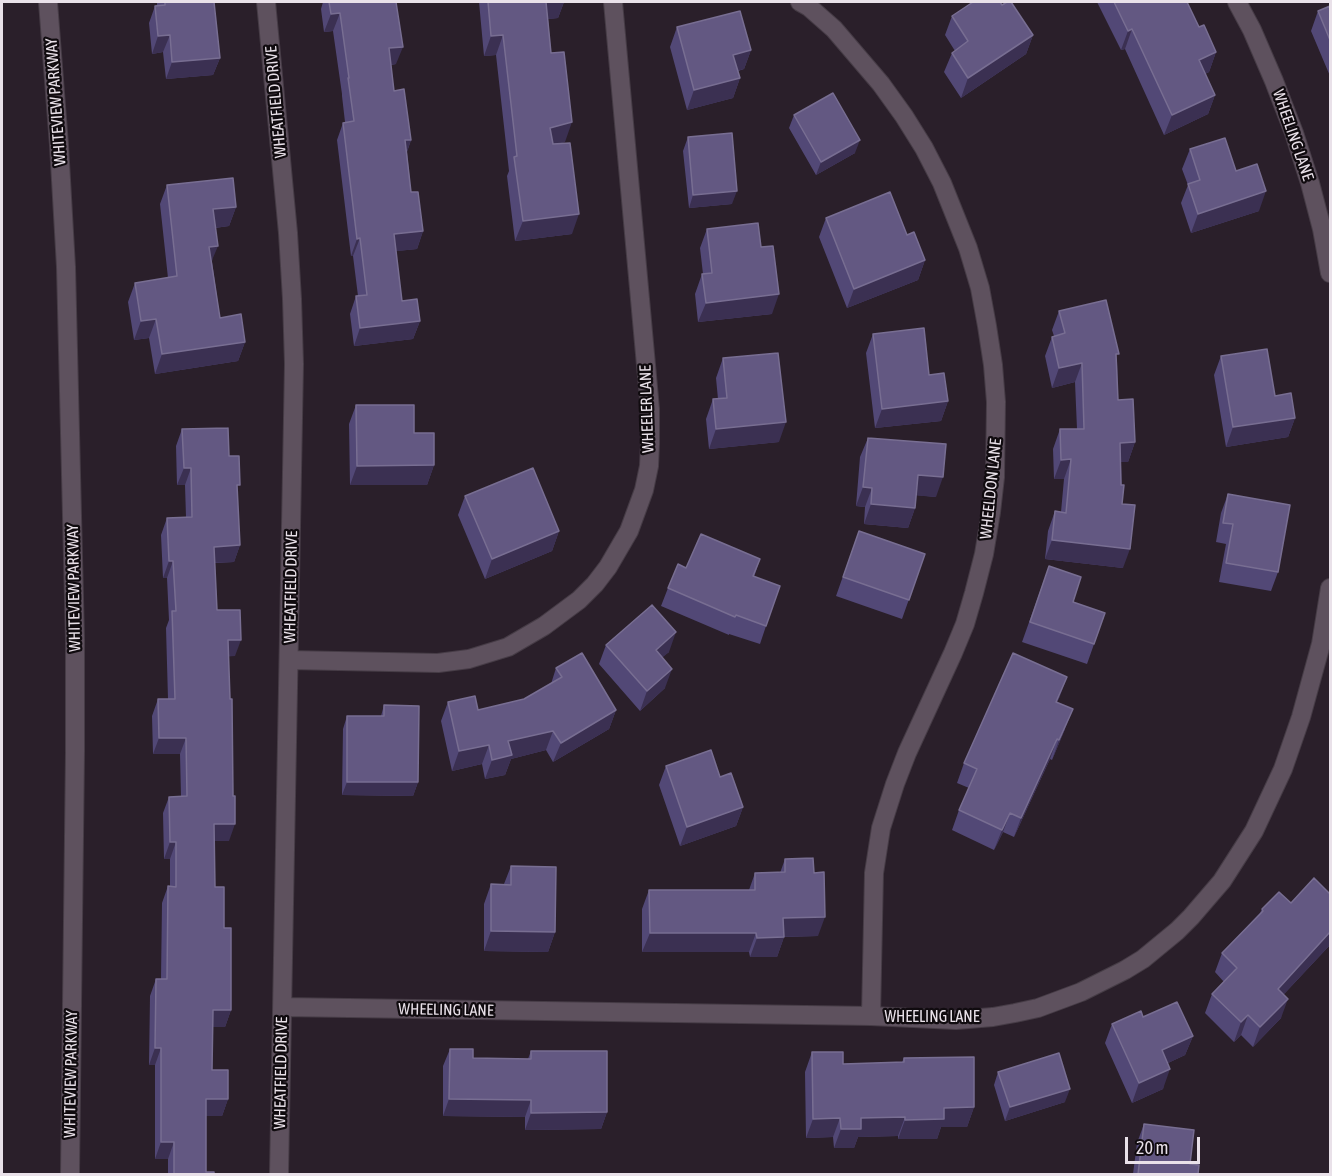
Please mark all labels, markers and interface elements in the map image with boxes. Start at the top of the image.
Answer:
street label: WHITEVIEW PARKWAY [42,38,70,166]
street label: WHEATFIELD DRIVE [262,45,290,159]
street label: WHEELING LANE [1268,87,1318,183]
street label: WHEELER LANE [636,365,658,453]
street label: WHEELDON LANE [976,438,1006,540]
street label: WHITEVIEW PARKWAY [63,524,85,652]
street label: WHEATFIELD DRIVE [280,531,302,643]
street label: WHEELING LANE [398,1000,494,1020]
street label: WHEELING LANE [884,1007,980,1027]
street label: WHITEVIEW PARKWAY [60,1010,82,1138]
street label: WHEATFIELD DRIVE [270,1017,292,1129]
scale bar [1128,1125,1203,1163]
text: 20 m [1136,1137,1168,1158]

